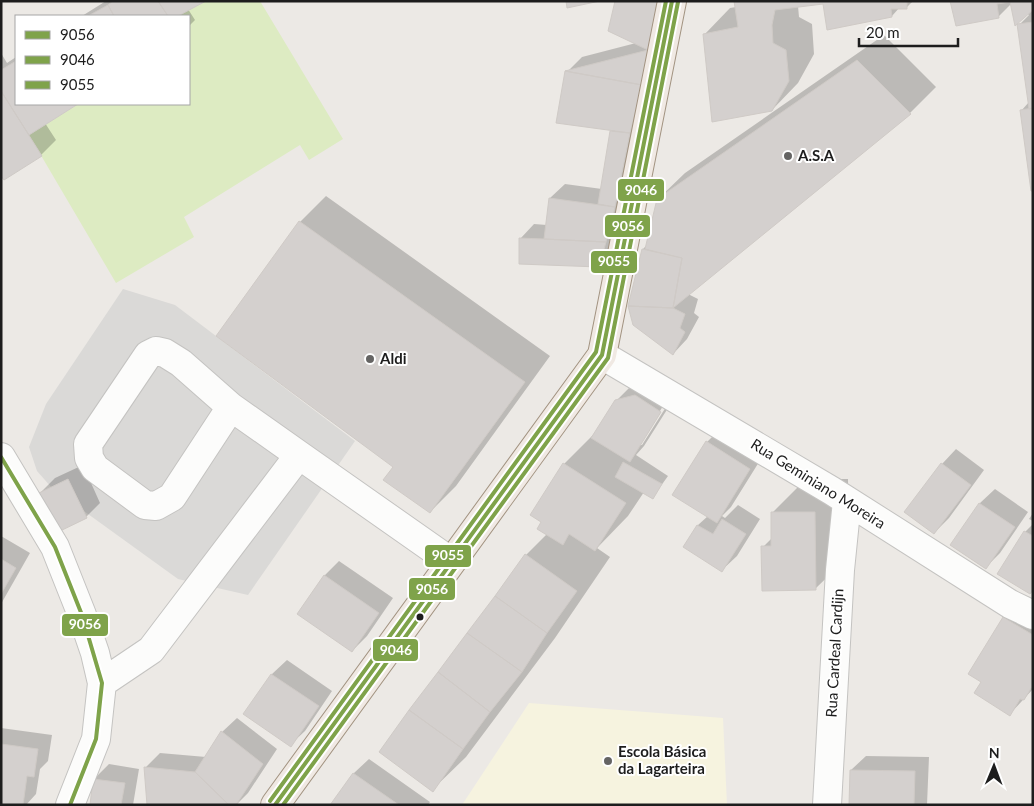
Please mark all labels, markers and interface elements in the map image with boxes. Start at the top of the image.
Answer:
legend [15,15,190,105]
scale bar [859,15,958,47]
text: 20 m [866,23,900,41]
text: 9056 [60,25,95,43]
text: 9046 [60,50,95,68]
text: 9055 [60,75,95,93]
place label: A.S.A [797,146,835,164]
marker: A.S.A [782,150,794,162]
line badge: 9046 [617,178,665,202]
text: 9046 [625,181,657,198]
line badge: 9056 [604,214,651,238]
text: 9056 [612,217,644,234]
line badge: 9055 [590,250,638,274]
text: 9055 [598,252,630,269]
place label: Aldi [379,349,407,367]
marker: Aldi [364,353,376,365]
street label: Rua Geminiano Moreira [748,434,889,532]
line badge: 9055 [424,544,472,568]
text: 9055 [432,546,464,563]
line badge: 9056 [408,577,456,601]
text: 9056 [416,580,448,597]
street label: Rua Cardeal Cardijn [822,588,846,718]
unlabelled marker [415,612,425,622]
line badge: 9056 [61,613,109,637]
text: 9056 [69,615,101,632]
line badge: 9046 [372,638,419,662]
text: 9046 [380,641,412,658]
north arrow [969,741,1019,791]
place label: Escola Básica da Lagarteira [618,742,706,777]
text: N [989,744,1000,761]
marker: Escola Básica da Lagarteira [602,755,614,767]

